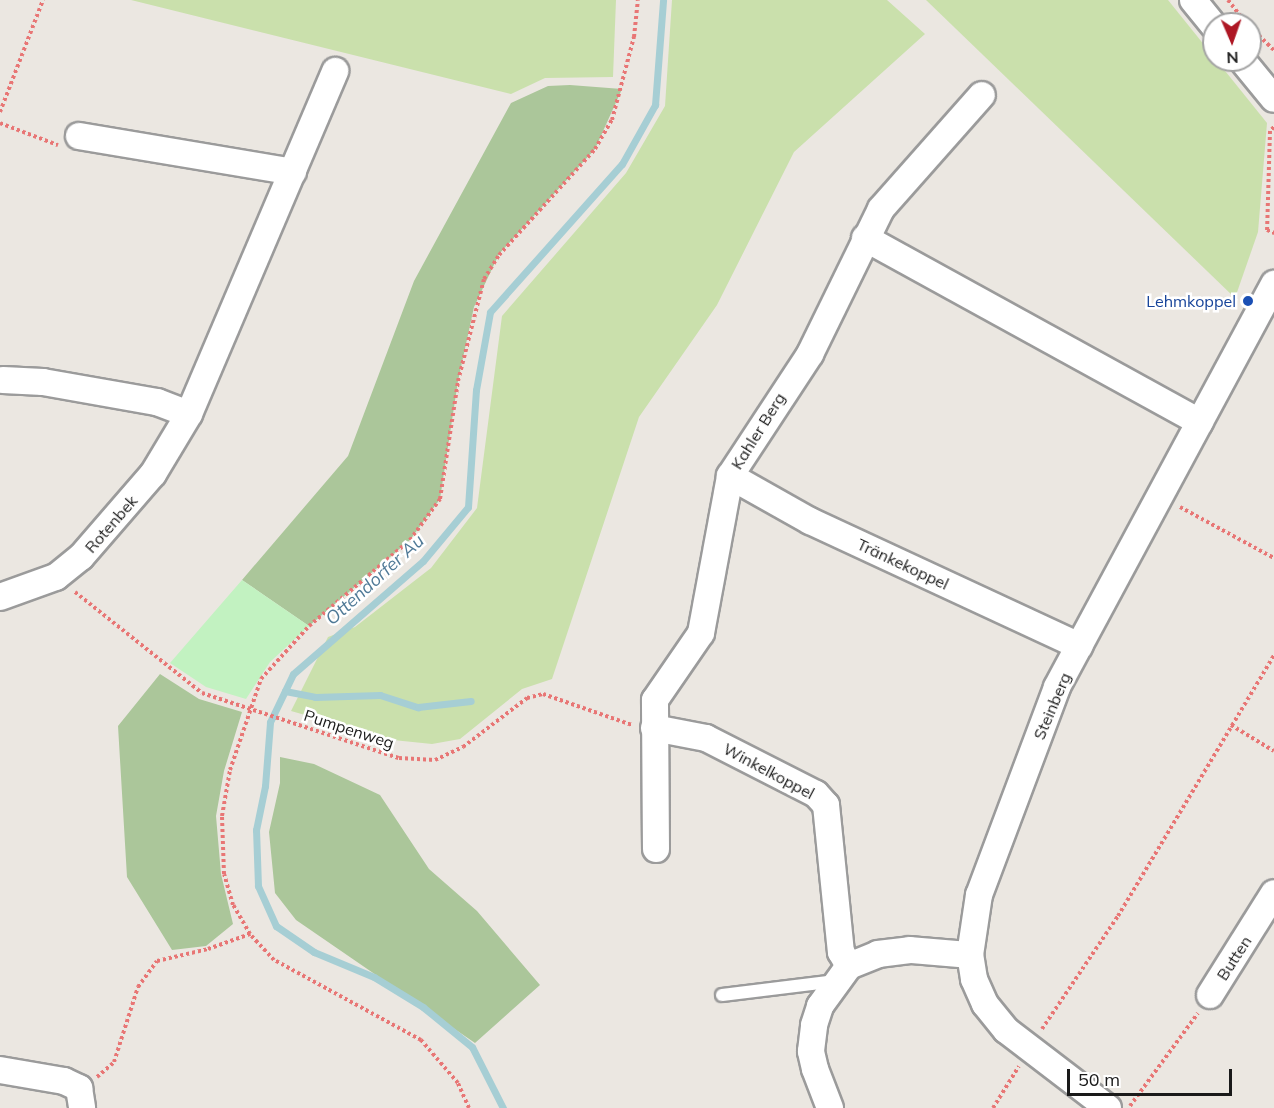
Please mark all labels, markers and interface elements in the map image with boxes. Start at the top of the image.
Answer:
north arrow [1202,12,1262,72]
text: N [1226,48,1239,68]
place label: Lehmkoppel [1146,291,1236,311]
marker: Lehmkoppel [1241,294,1255,308]
street label: Kahler Berg [727,389,789,473]
street label: Rotenbek [81,491,141,557]
water label: Ottendorfer Au [321,530,429,630]
street label: Tränkekoppel [854,534,952,594]
street label: Steinberg [1029,670,1075,742]
street label: Pumpenweg [302,705,396,753]
street label: Winkelkoppel [720,739,818,803]
street label: Butten [1213,932,1255,984]
scale bar [1070,1057,1235,1095]
text: 50 m [1078,1068,1120,1091]

